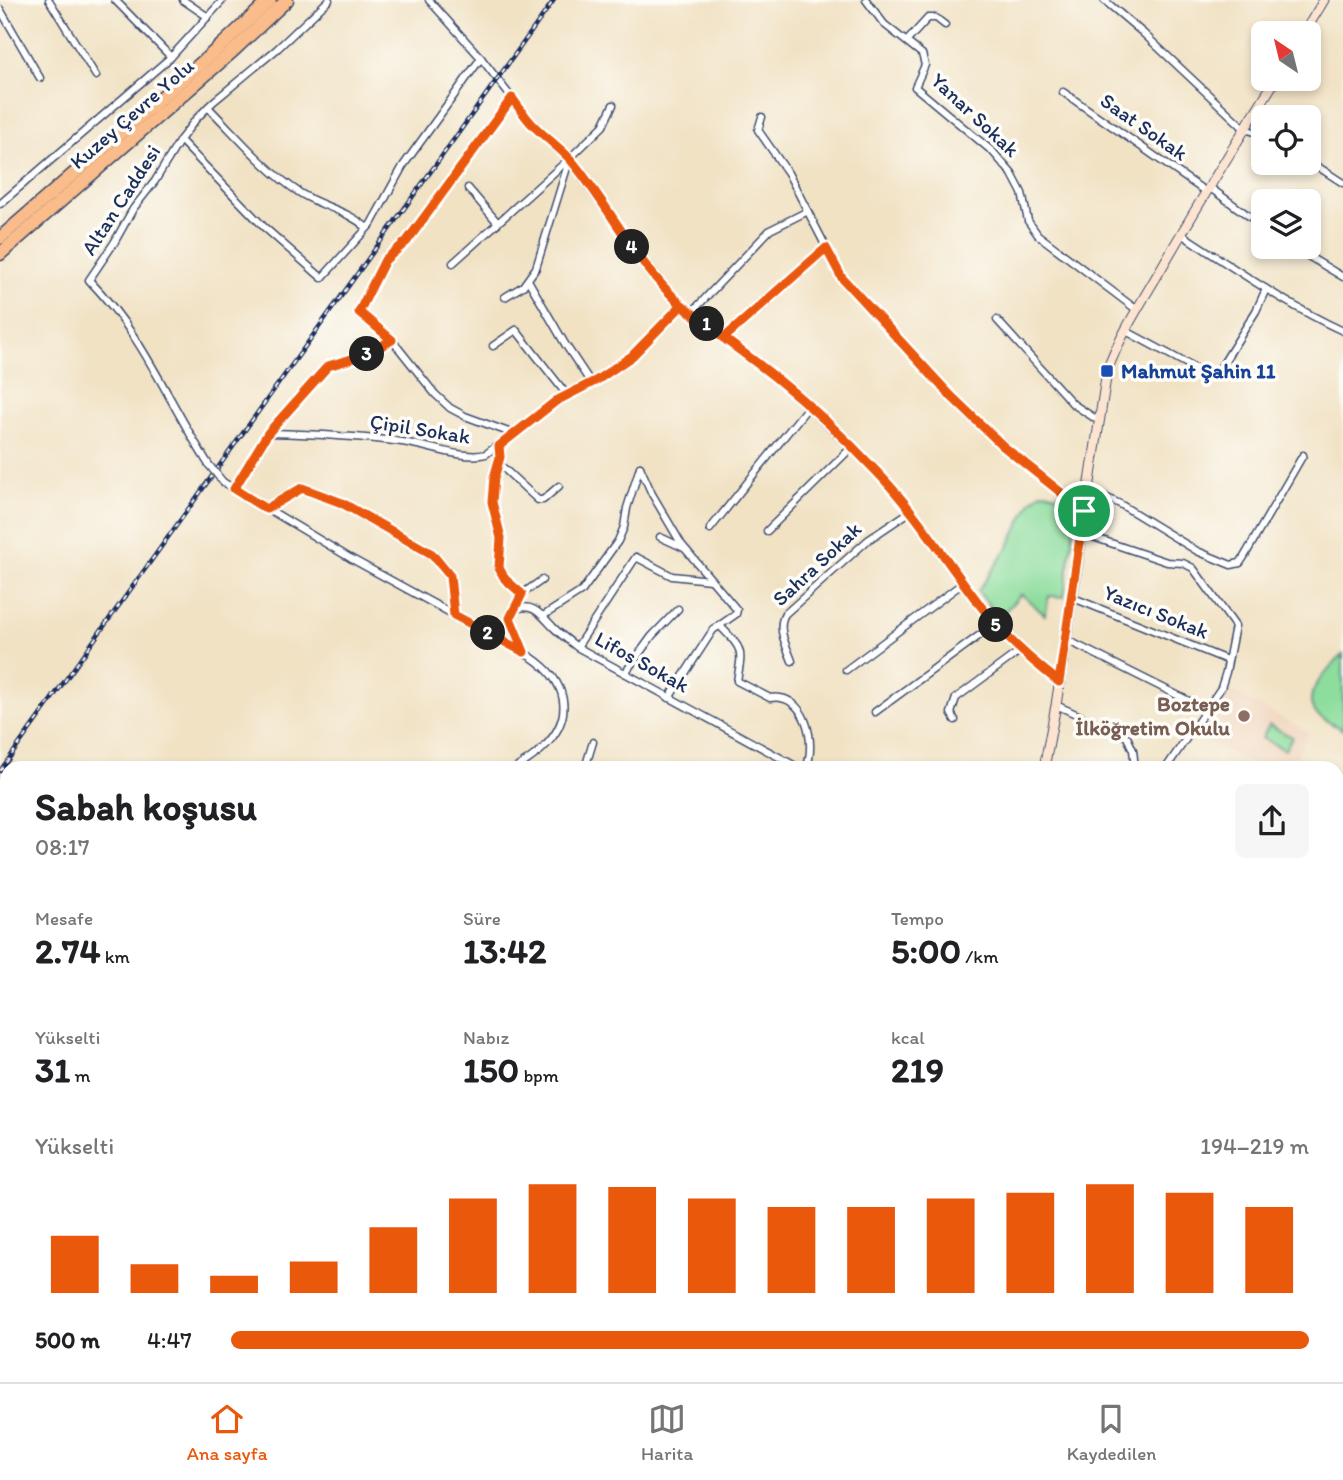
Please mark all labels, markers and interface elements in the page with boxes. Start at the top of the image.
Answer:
north arrow [1251,21,1321,91]
map controls [1251,21,1321,259]
street label: Kuzey Çevre Yolu [65,53,199,174]
street label: Yanar Sokak [926,67,1025,162]
street label: Saat Sokak [1096,87,1193,166]
button: locate [1251,105,1321,175]
street label: Altan Caddesi [76,140,165,260]
button: layers [1251,189,1321,259]
pin: 4 [614,230,650,264]
text: 4 [626,235,637,258]
pin: 1 [690,306,724,342]
text: 1 [702,312,711,335]
pin: 3 [350,336,384,372]
text: 3 [361,342,372,365]
place label: Mahmut Şahin 11 [1121,358,1276,384]
marker: Mahmut Şahin 11 [1099,363,1115,379]
street label: Çipil Sokak [368,408,472,449]
pin [1054,481,1114,541]
icon: arrive [1065,492,1103,530]
street label: Sahra Sokak [767,516,866,611]
street label: Yazıcı Sokak [1100,579,1213,644]
pin: 5 [978,608,1014,642]
text: 5 [991,613,1000,636]
pin: 2 [470,616,505,650]
text: 2 [483,621,493,644]
street label: Lifos Sokak [591,625,694,698]
place label: Boztepe İlköğretim Okulu [1075,691,1230,741]
marker: Boztepe İlköğretim Okulu [1236,708,1252,724]
text: Sabah koşusu [35,784,257,830]
button: share [1235,784,1309,858]
text: 08:17 [35,833,90,861]
text: Mesafe [35,907,93,930]
text: Süre [463,907,501,930]
text: Tempo [891,907,944,930]
text: 2.74 [35,930,100,972]
text: 13:42 [463,930,546,972]
text: 5:00 [891,930,961,972]
text: km [100,945,130,968]
text: /km [961,945,998,968]
text: Yükselti [35,1026,100,1049]
text: Nabız [463,1026,509,1049]
text: kcal [891,1026,925,1049]
text: 31 [35,1049,70,1091]
text: 150 [463,1049,519,1091]
text: 219 [891,1049,944,1091]
text: m [70,1064,91,1087]
text: bpm [519,1064,559,1087]
text: Yükselti [35,1132,114,1160]
text: 194–219 m [1200,1132,1309,1160]
text: 500 m [35,1326,100,1354]
text: 4:47 [147,1326,192,1354]
tab: Ana sayfa [187,1400,268,1465]
tab: Harita [641,1400,693,1465]
tab: Kaydedilen [1067,1400,1156,1465]

